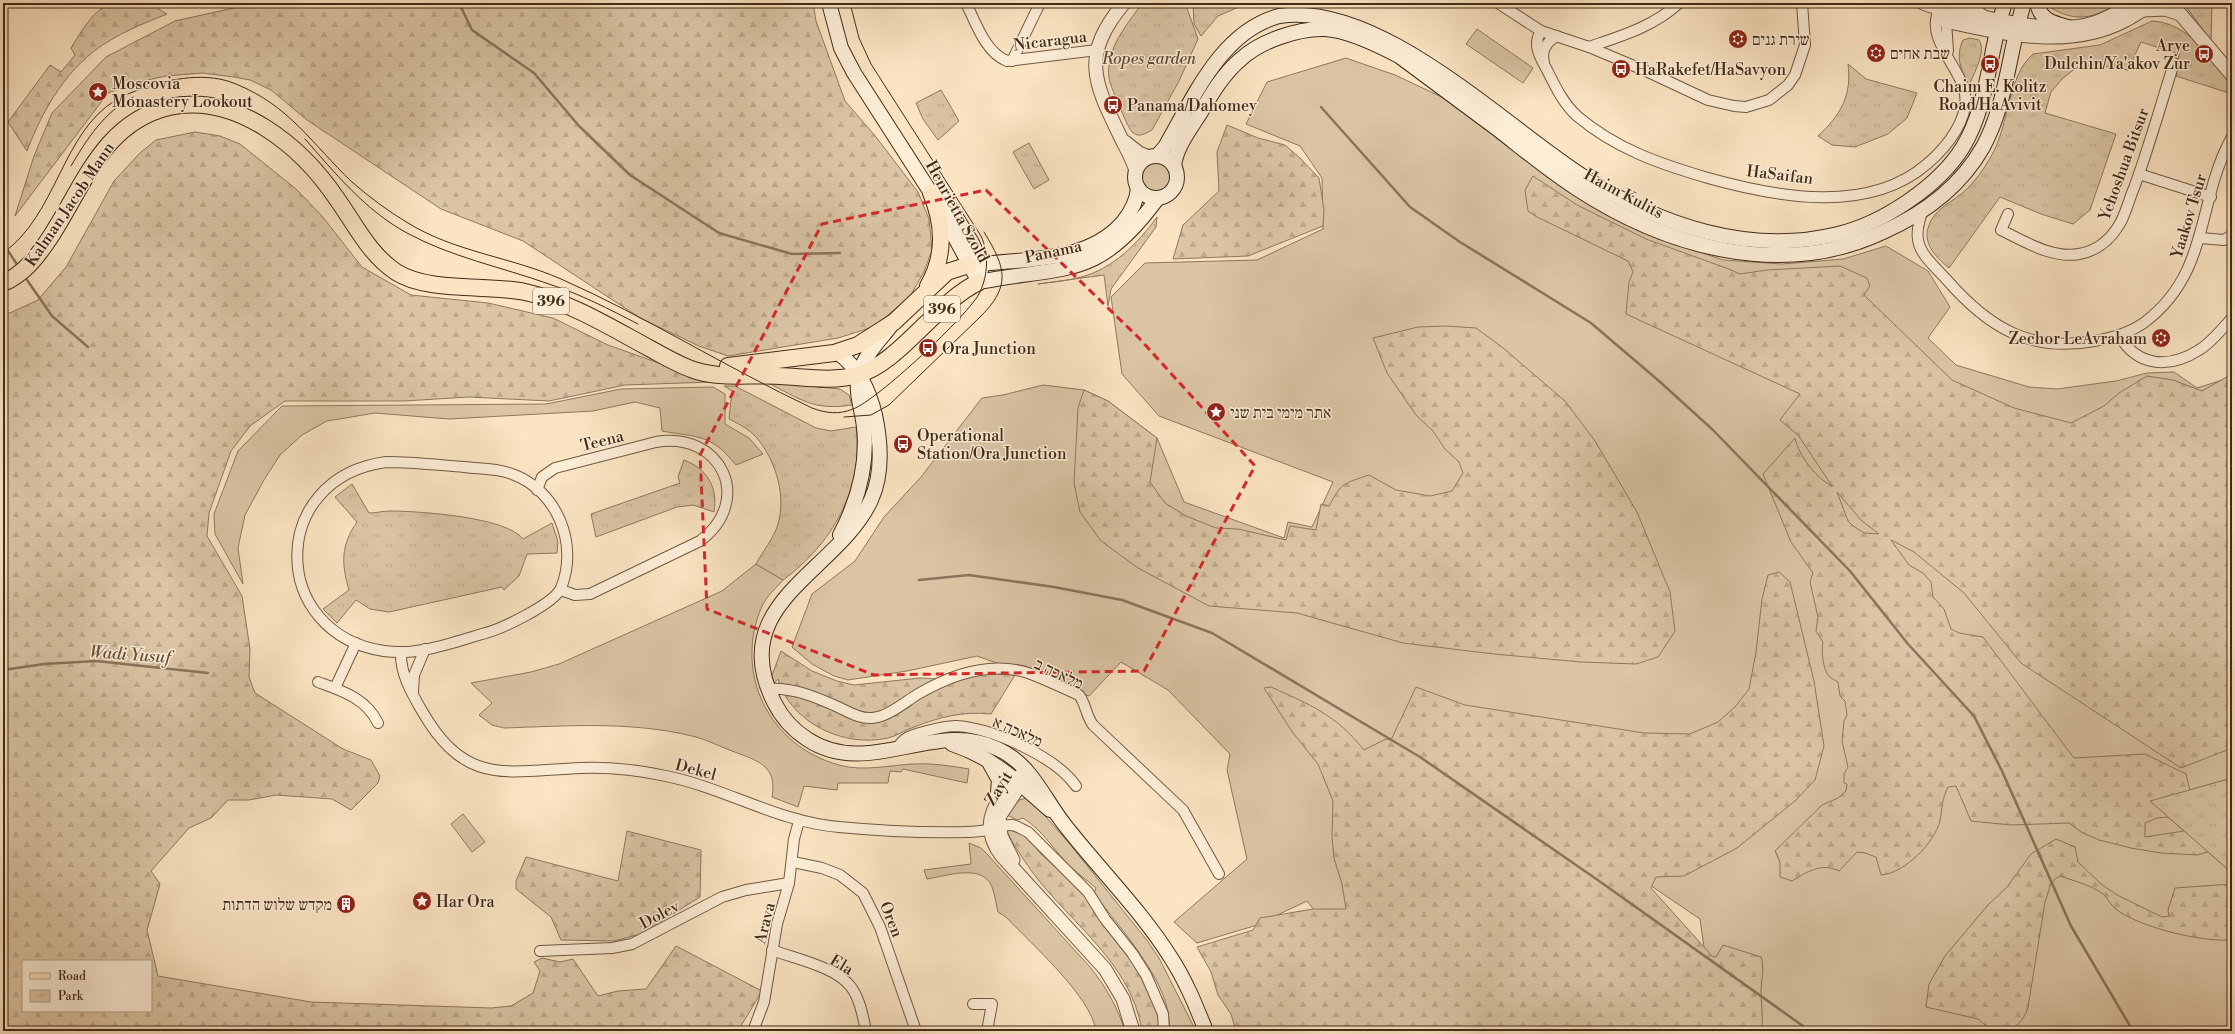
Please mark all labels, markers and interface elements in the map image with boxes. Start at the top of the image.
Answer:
street label: Nicaragua [1012,26,1089,55]
synagogue icon: שירת גנים [1727,28,1749,50]
place label: שירת גנים [1752,30,1810,50]
place label: Arye Dulchin/Ya'akov Zur [2044,36,2190,74]
synagogue icon: שבת אחים [1865,42,1887,64]
bus stop icon: Arye Dulchin/Ya'akov Zur [2193,43,2215,65]
place label: שבת אחים [1890,44,1950,64]
park label: Ropes garden [1101,49,1197,69]
bus stop icon: Chaim E. Kolitz Road/HaAvivit [1979,53,2001,75]
bus stop icon: HaRakefet/HaSavyon [1610,58,1632,80]
place label: HaRakefet/HaSavyon [1635,60,1786,80]
place label: Moscovia Monastery Lookout [112,74,253,112]
place label: Chaim E. Kolitz Road/HaAvivit [1934,77,2046,115]
place icon: Moscovia Monastery Lookout [87,81,109,103]
bus stop icon: Panama/Dahomey [1102,94,1124,116]
place label: Panama/Dahomey [1127,96,1257,116]
street label: Yehoshua Bitsur [2094,105,2154,224]
street label: Kalman Jacob Mann [21,138,119,271]
street label: Henrietta Szold [921,157,993,266]
street label: HaSaifan [1745,161,1815,189]
street label: Haim Kulits [1580,165,1667,223]
street label: Yaakov Tsur [2166,172,2211,262]
street label: Panama [1023,236,1085,268]
road number: 396 [533,288,569,314]
road number: 396 [924,296,960,322]
synagogue icon: Zechor LeAvraham [2150,327,2172,349]
place label: Zechor LeAvraham [2008,329,2147,349]
bus stop icon: Ora Junction [917,337,939,359]
place label: Ora Junction [942,339,1036,359]
place icon: אתר מימי בית שני [1205,401,1227,423]
place label: אתר מימי בית שני [1230,403,1332,423]
street label: Teena [579,426,627,456]
place label: Operational Station/Ora Junction [917,426,1067,464]
bus stop icon: Operational Station/Ora Junction [892,433,914,455]
water label: Wadi Yusuf [89,641,176,669]
street label: מלאכה ב [1031,654,1086,694]
street label: מלאכה א [989,712,1046,752]
street label: Dekel [673,755,719,785]
street label: Zayit [981,767,1017,809]
place icon: Har Ora [411,890,433,912]
place label: Har Ora [436,892,495,912]
building icon: מקדש שלוש הדתות [335,893,357,915]
place label: מקדש שלוש הדתות [222,895,332,915]
street label: Dolev [636,896,684,934]
street label: Oren [875,899,907,941]
street label: Arava [750,900,780,947]
street label: Ela [826,950,858,980]
legend [22,960,152,1012]
text: Road [58,969,86,984]
text: Park [58,989,84,1004]

